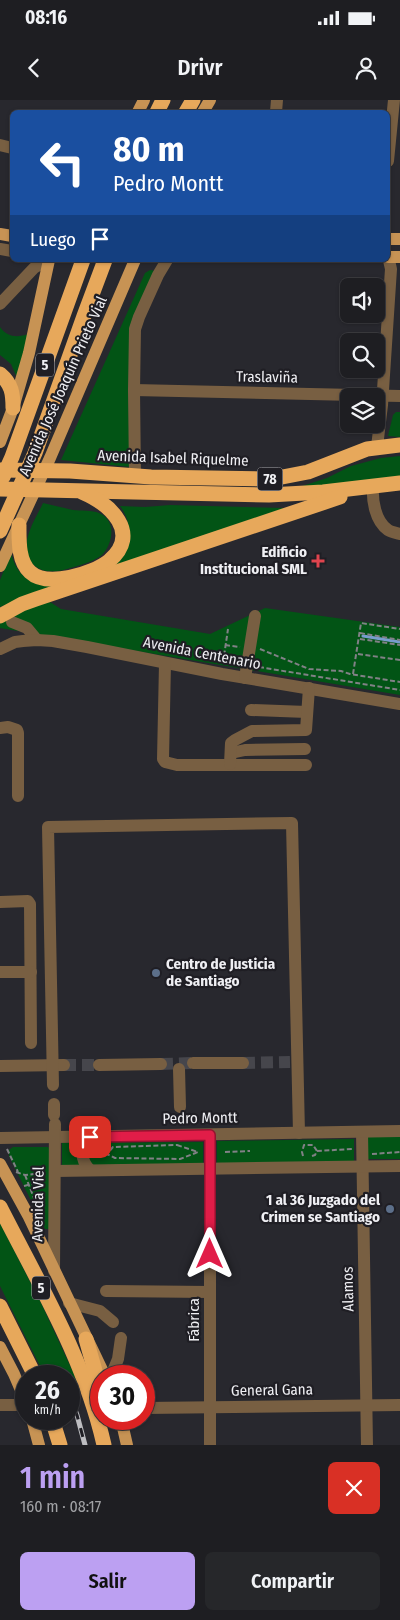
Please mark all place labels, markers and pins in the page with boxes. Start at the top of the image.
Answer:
place label: Edificio Institucional SML [200,543,307,578]
marker: Edificio Institucional SML [311,554,325,568]
place label: Centro de Justicia de Santiago [166,955,276,990]
marker: Centro de Justicia de Santiago [150,967,162,979]
pin [69,1116,111,1158]
place label: 1 al 36 Juzgado del Crimen se Santiago [261,1191,381,1226]
marker: 1 al 36 Juzgado del Crimen se Santiago [384,1203,396,1215]

